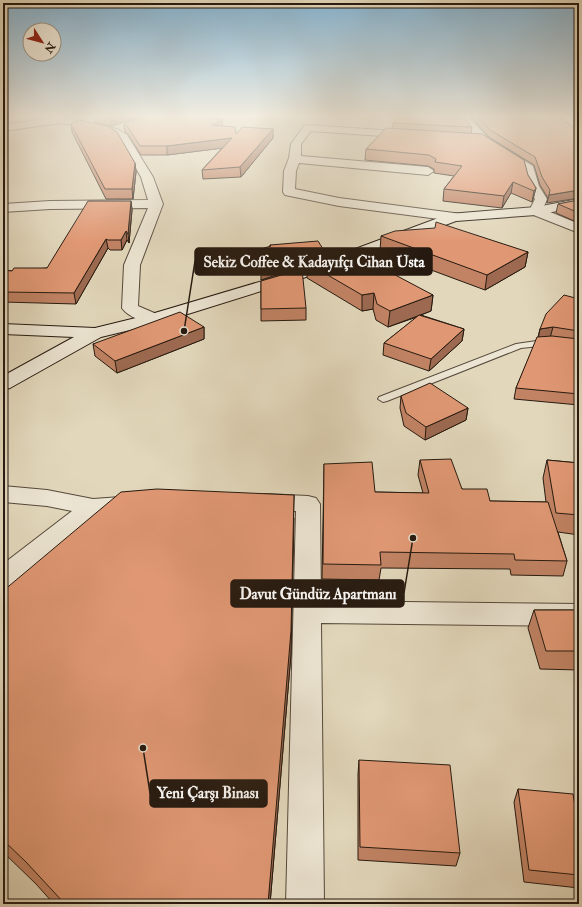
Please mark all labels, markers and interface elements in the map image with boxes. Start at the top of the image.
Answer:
north arrow [22,22,62,62]
text: N [41,39,58,56]
callout: Sekiz Coffee & Kadayıfçı Cihan Usta [195,248,432,275]
text: Sekiz Coffee & Kadayıfçı Cihan Usta [203,253,425,273]
callout: Davut Gündüz Apartmanı [231,580,404,607]
text: Davut Gündüz Apartmanı [239,585,397,605]
callout: Yeni Çarşı Binası [150,780,267,807]
text: Yeni Çarşı Binası [156,784,259,803]

